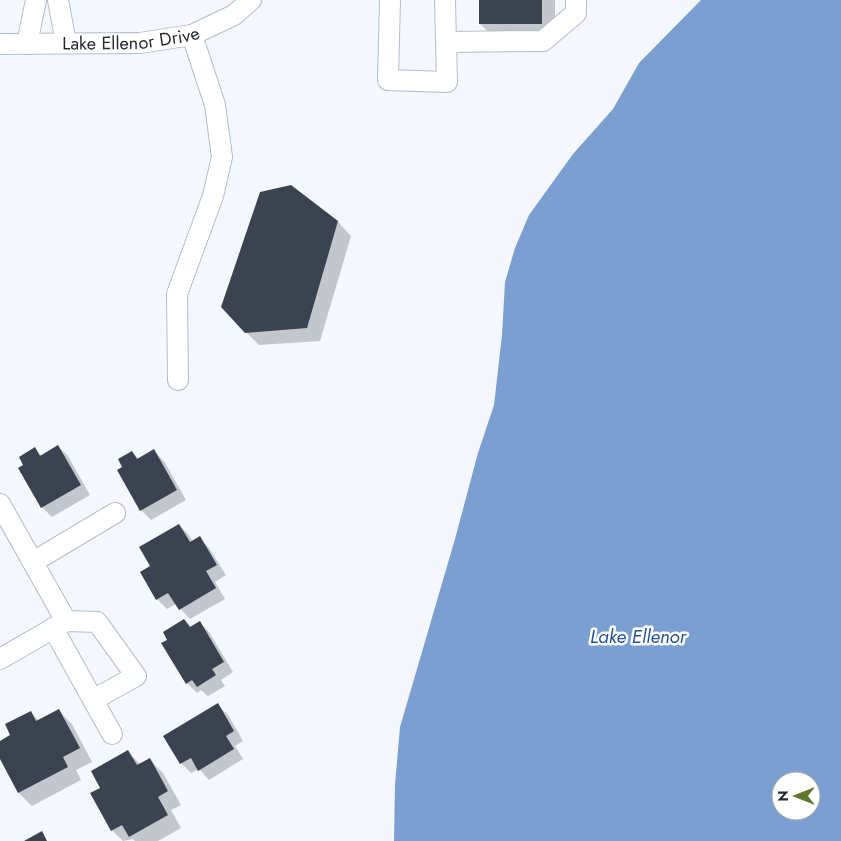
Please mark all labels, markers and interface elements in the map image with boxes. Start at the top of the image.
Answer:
street label: Lake Ellenor Drive [62,20,204,57]
water label: Lake Ellenor [590,623,688,650]
north arrow [771,771,821,821]
text: N [773,790,793,802]

